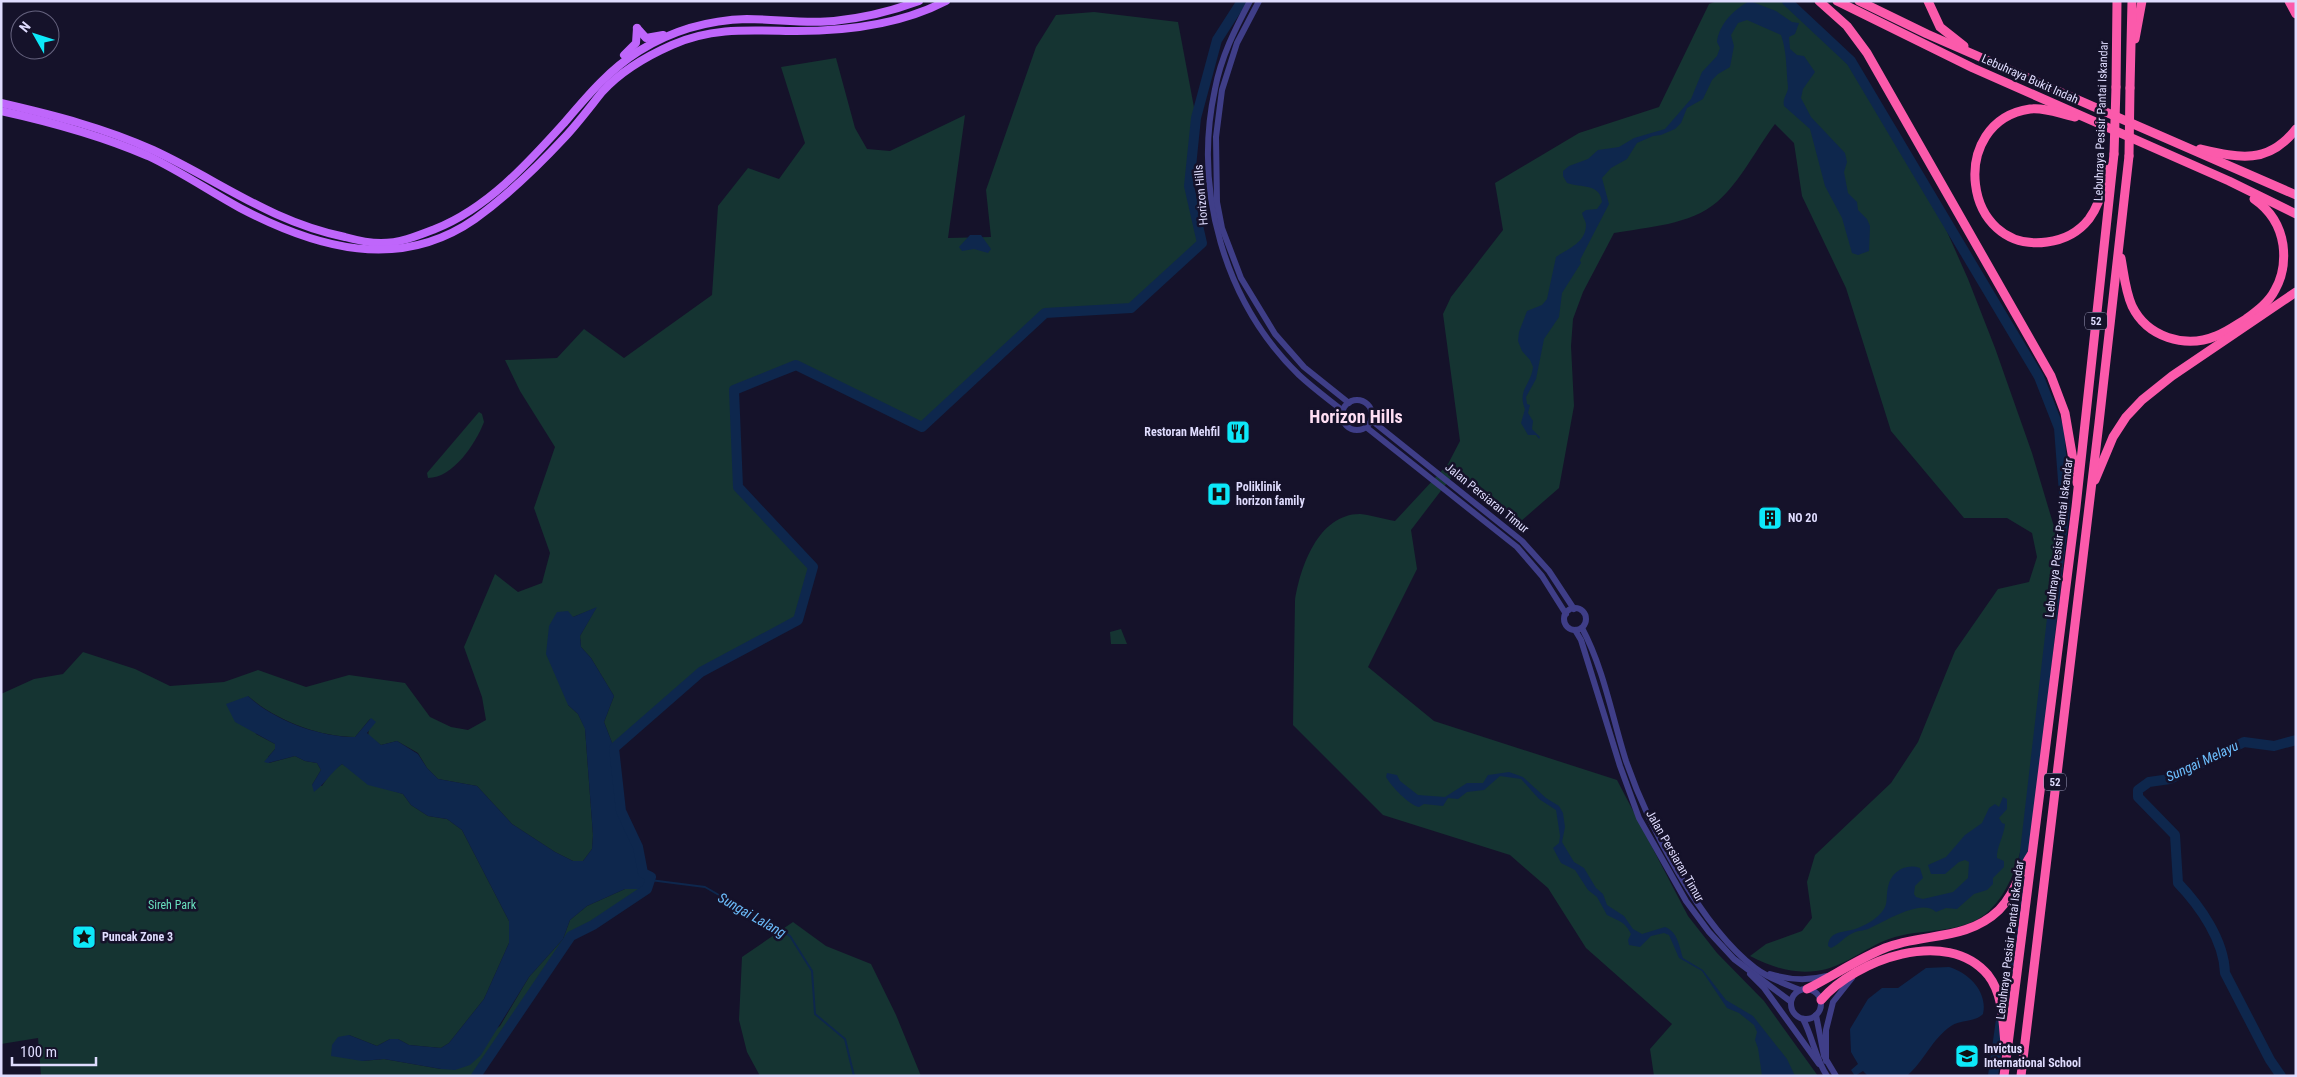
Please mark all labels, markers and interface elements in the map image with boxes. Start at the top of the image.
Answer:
north arrow [10,10,60,60]
text: N [16,18,34,35]
street label: Lebuhraya Pesisir Pantai Iskandar [2091,40,2111,201]
street label: Lebuhraya Bukit Indah [1979,51,2081,107]
street label: Horizon Hills [1191,164,1211,226]
road number: 52 [2085,312,2107,330]
district label: Horizon Hills [1309,406,1403,427]
restaurant icon: Restoran Mehfil [1225,419,1251,445]
place label: Restoran Mehfil [1144,425,1220,439]
street label: Lebuhraya Pesisir Pantai Iskandar [2042,457,2076,618]
street label: Jalan Persiaran Timur [1442,460,1532,536]
place label: Poliklinik horizon family [1236,480,1305,508]
hospital icon: Poliklinik horizon family [1206,481,1232,507]
building icon: NO 20 [1757,505,1783,531]
place label: NO 20 [1788,511,1817,525]
water label: Sungai Melayu [2163,737,2241,785]
road number: 52 [2044,774,2066,790]
street label: Jalan Persiaran Timur [1643,808,1707,905]
street label: Lebuhraya Pesisir Pantai Iskandar [1993,859,2027,1020]
water label: Sungai Lalang [715,889,789,941]
park label: Sireh Park [148,898,197,912]
place icon: Puncak Zone 3 [71,924,97,950]
place label: Puncak Zone 3 [102,930,173,944]
scale bar [12,1034,96,1066]
place label: Invictus International School [1984,1042,2081,1070]
text: 100 m [20,1043,57,1061]
school or university icon: Invictus International School [1954,1043,1980,1069]

